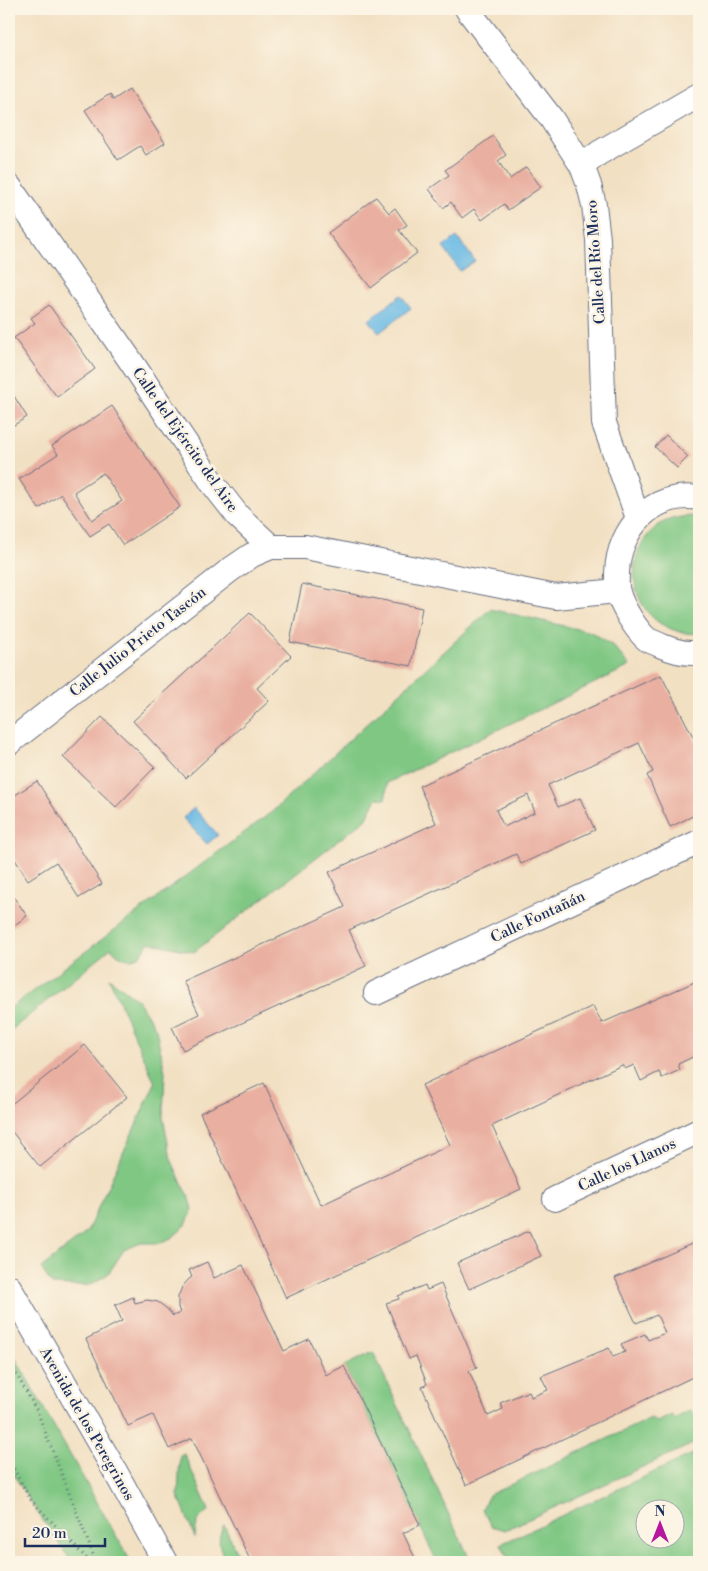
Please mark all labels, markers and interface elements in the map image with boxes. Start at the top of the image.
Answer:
street label: Calle del Río Moro [582,199,610,325]
street label: Calle del Ejército del Aire [128,364,242,516]
street label: Calle Julio Prieto Tascón [66,583,210,701]
street label: Calle Fontañán [488,887,588,947]
street label: Calle los Llanos [575,1134,679,1196]
street label: Avenida de los Peregrinos [35,1343,139,1504]
north arrow [636,1498,686,1548]
text: N [654,1503,666,1521]
scale bar [25,1516,105,1548]
text: 20 m [32,1524,67,1543]

